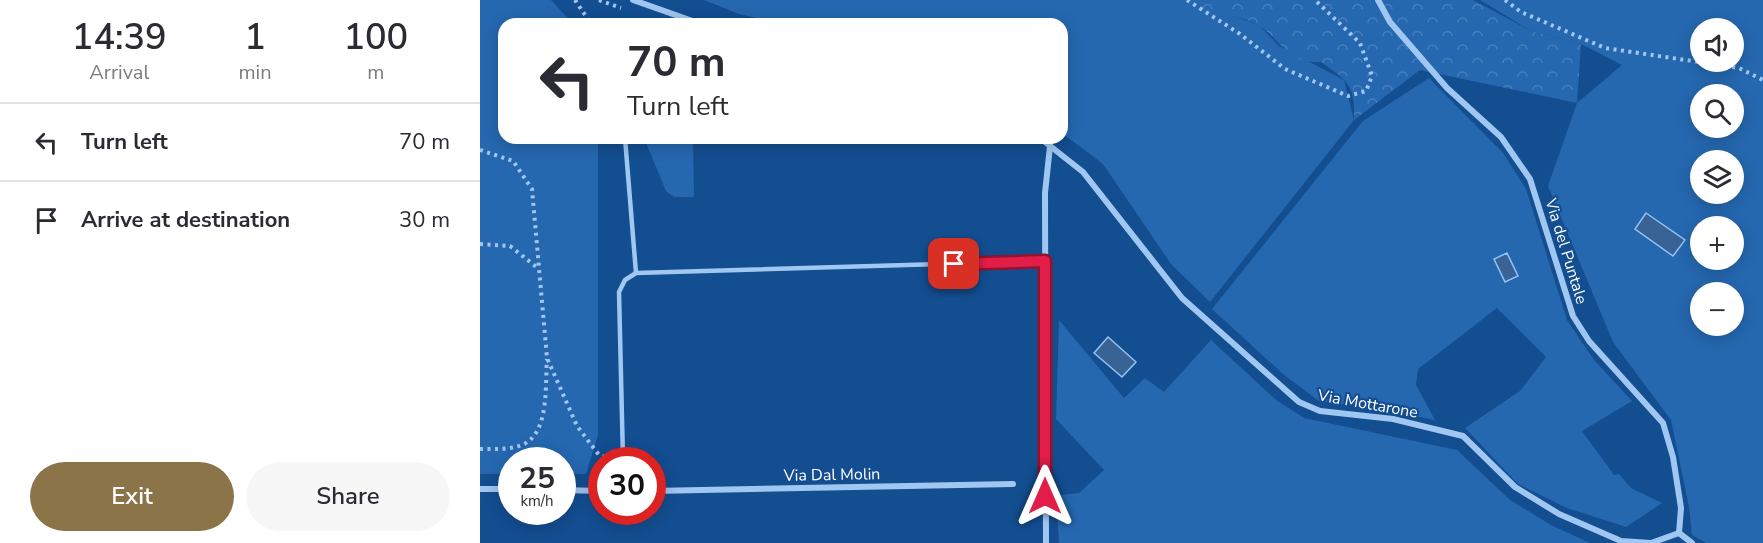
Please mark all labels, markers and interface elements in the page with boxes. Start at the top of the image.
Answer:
text: 14:39 [72,13,167,62]
text: 1 [244,13,266,62]
text: 100 [343,13,408,62]
map controls [1690,18,1744,336]
button: sound [1690,18,1744,72]
text: 70 m [627,34,726,91]
icon: left [528,42,606,120]
text: Arrival [89,59,149,86]
text: min [239,59,272,86]
text: m [367,59,384,86]
button: search [1690,84,1744,138]
text: Turn left [627,88,728,125]
icon: left [30,126,63,159]
text: Turn left [81,127,168,157]
text: 70 m [399,127,450,157]
button: layers [1690,150,1744,204]
street label: Via del Puntale [1539,195,1593,307]
icon: arrive [30,204,63,237]
text: Arrive at destination [81,205,290,235]
text: 30 m [399,205,450,235]
button: + [1690,216,1744,270]
pin [928,238,979,289]
icon: arrive [937,247,970,280]
button: − [1690,282,1744,336]
street label: Via Mottarone [1315,384,1420,424]
speed limit sign: 30 [588,447,666,525]
text: 25 [519,458,555,499]
button: Exit [30,462,234,531]
button: Share [246,462,450,531]
street label: Via Dal Molin [783,463,881,487]
position arrow [1013,464,1077,528]
text: km/h [520,491,554,511]

